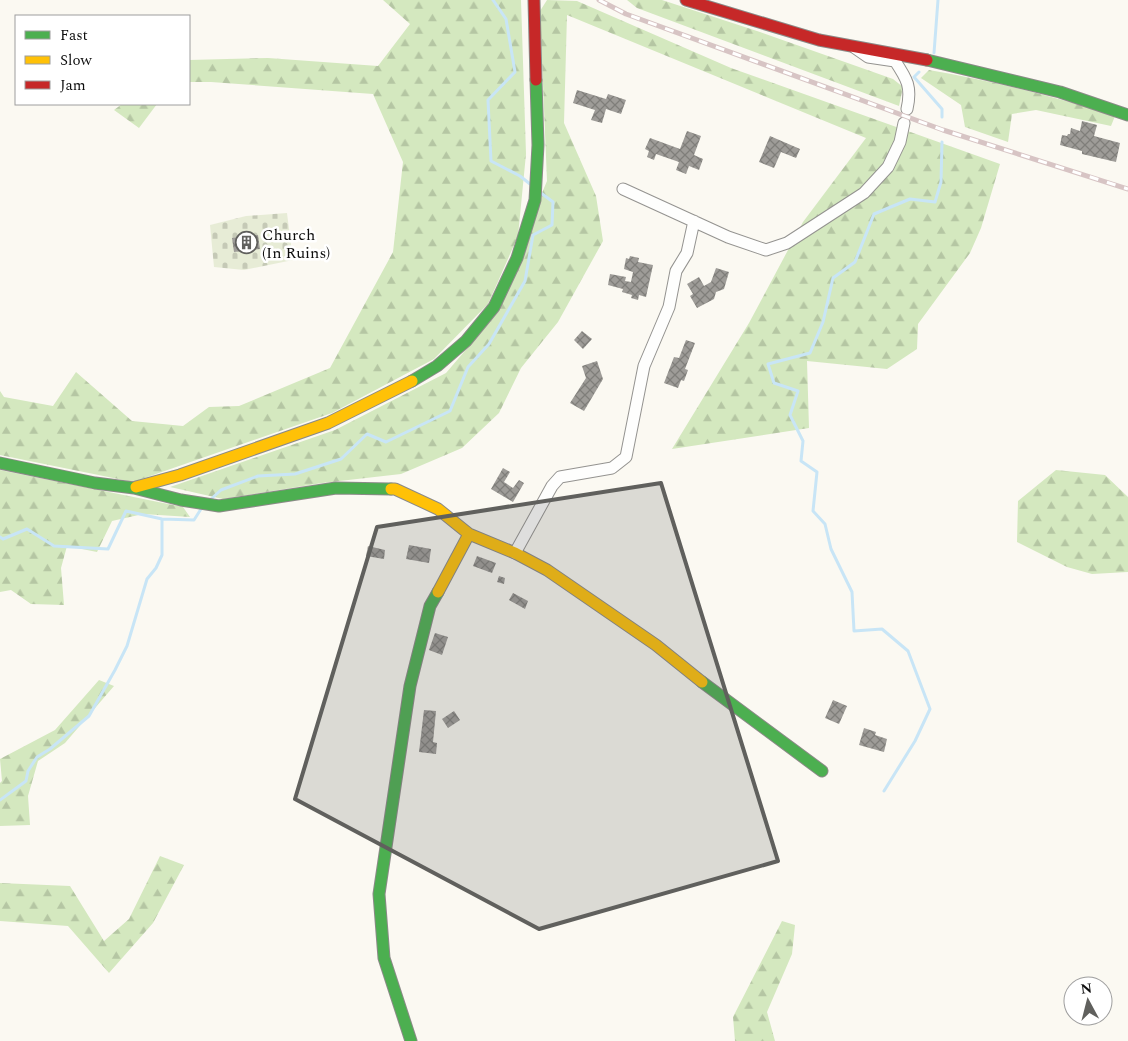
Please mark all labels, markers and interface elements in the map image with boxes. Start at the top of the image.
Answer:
legend [15,15,190,105]
text: Fast [60,24,88,47]
text: Slow [60,49,92,72]
text: Jam [60,74,86,97]
place label: Church (In Ruins) [262,223,330,265]
building icon: Church (In Ruins) [234,231,258,255]
north arrow [1063,976,1113,1026]
text: N [1080,977,1093,1000]

